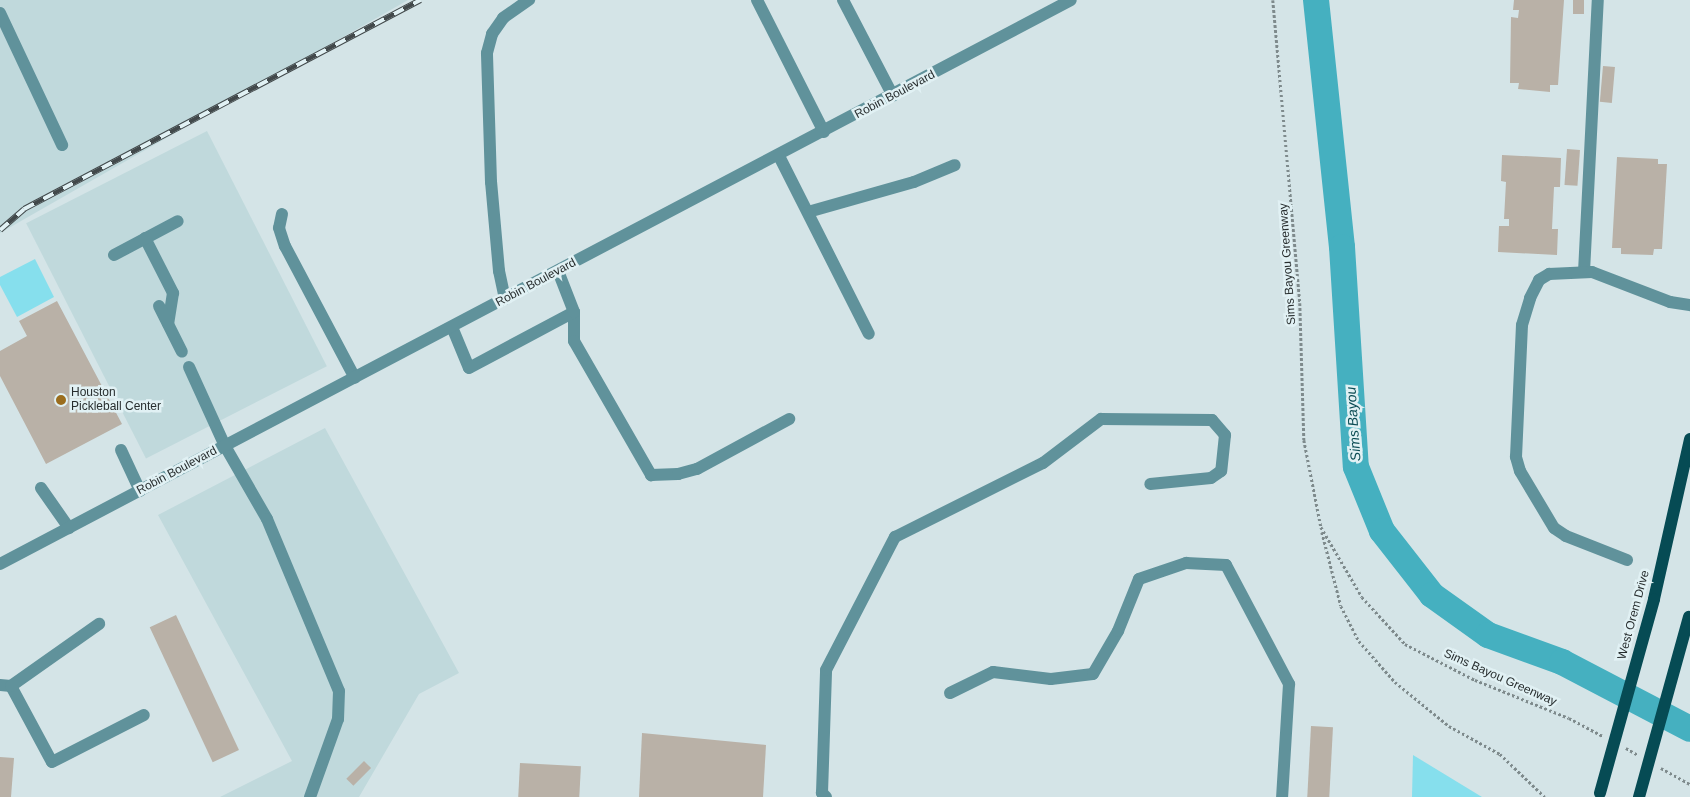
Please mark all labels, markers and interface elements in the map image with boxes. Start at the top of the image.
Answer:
street label: Robin Boulevard [852,68,938,122]
street label: Sims Bayou Greenway [1277,203,1299,325]
street label: Robin Boulevard [493,256,579,310]
place label: Houston Pickleball Center [71,386,161,414]
water label: Sims Bayou [1342,386,1364,462]
marker: Houston Pickleball Center [55,394,67,406]
street label: Robin Boulevard [134,444,220,498]
street label: West Orem Drive [1615,569,1653,661]
street label: Sims Bayou Greenway [1441,647,1559,709]

